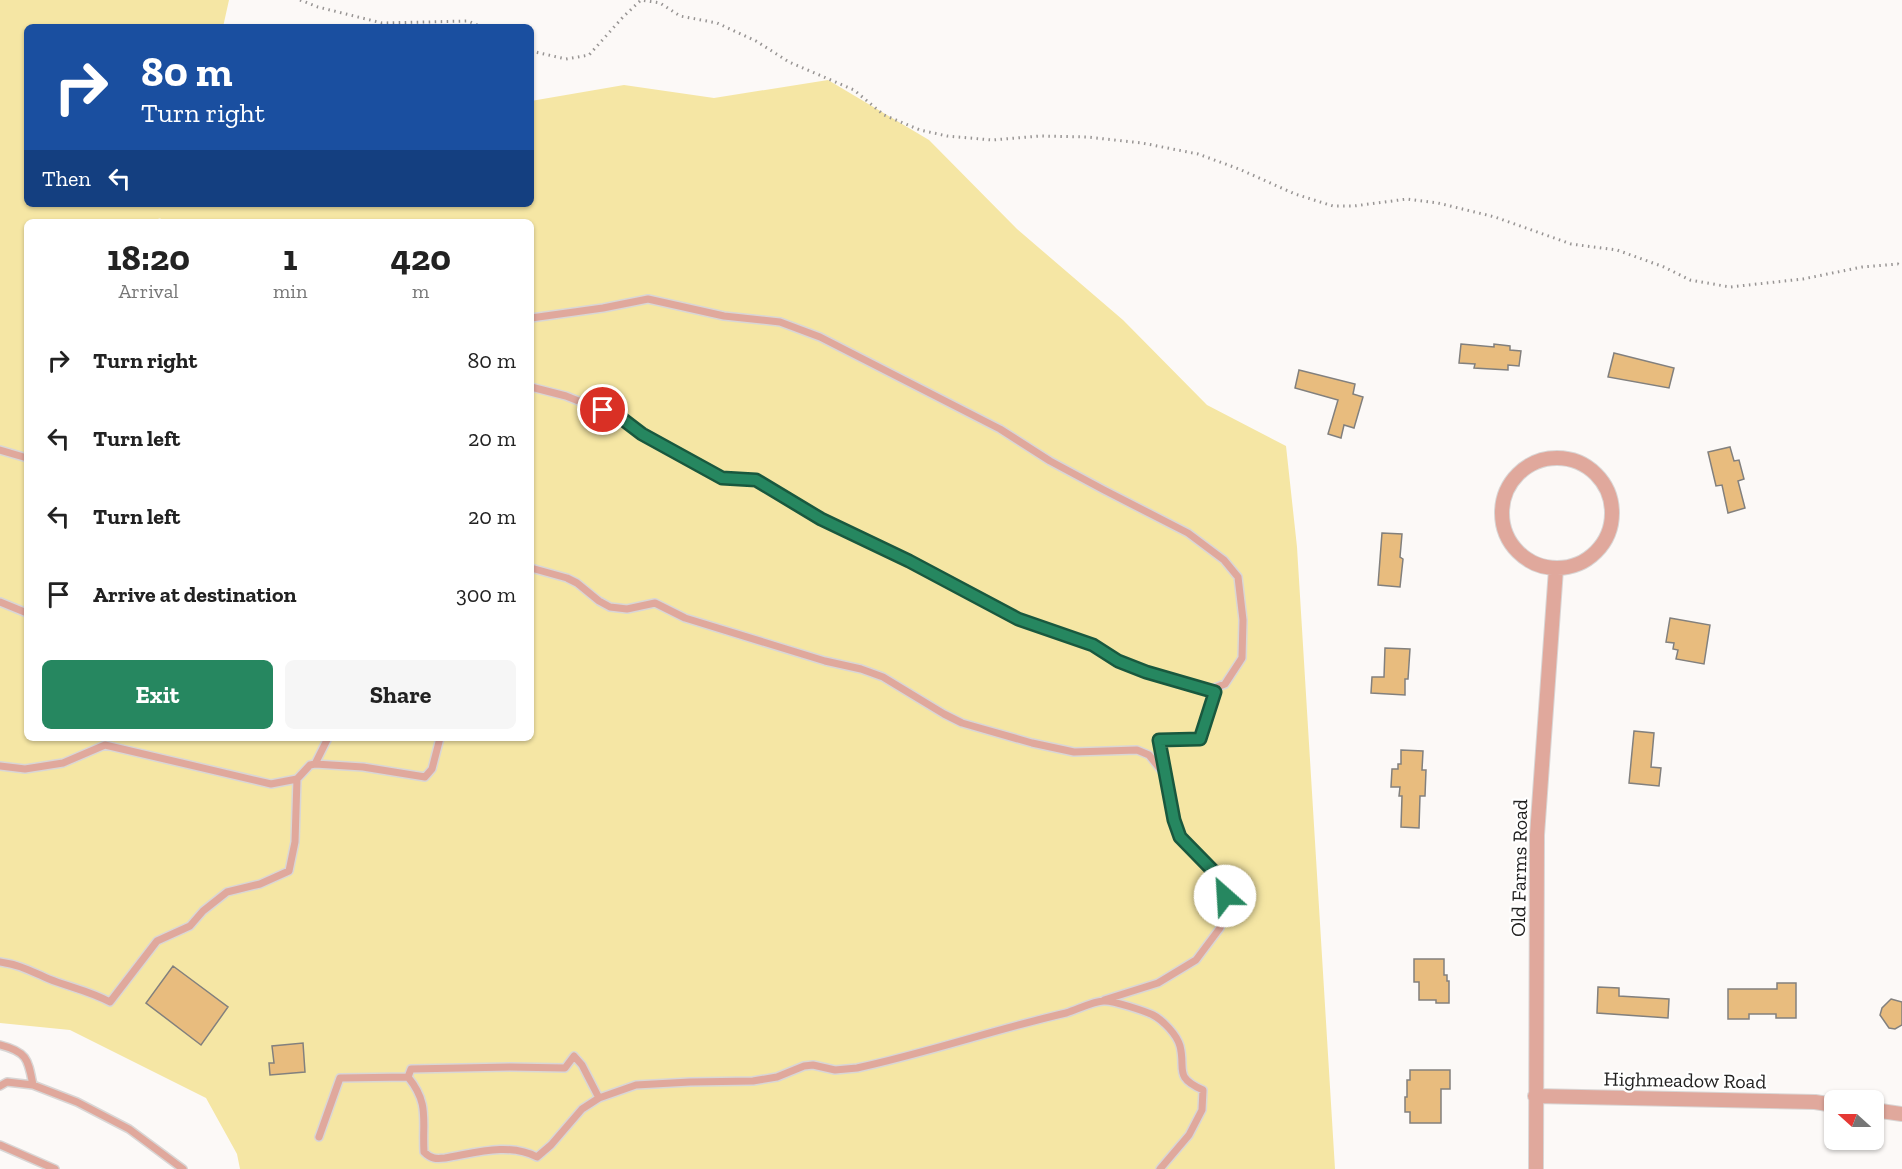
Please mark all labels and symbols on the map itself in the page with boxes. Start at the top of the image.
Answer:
pin [577,384,628,435]
street label: Old Farms Road [1506,799,1532,937]
position arrow [1193,864,1257,928]
street label: Highmeadow Road [1603,1067,1767,1093]
north arrow [1824,1090,1884,1150]

